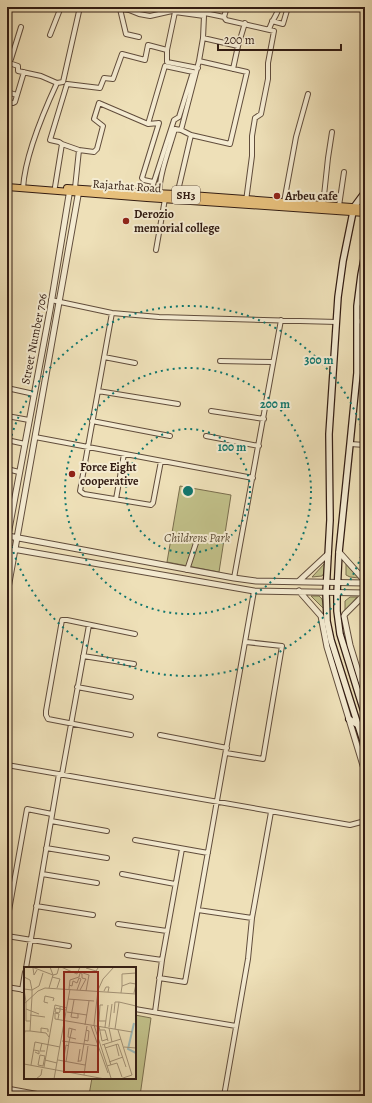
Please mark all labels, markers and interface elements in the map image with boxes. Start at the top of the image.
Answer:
scale bar [218,26,341,52]
text: 200 m [224,32,255,48]
street label: Rajarhat Road [92,176,163,196]
road number: SH3 [172,186,200,204]
place label: Arbeu cafe [284,188,338,204]
marker: Arbeu cafe [272,191,282,201]
place label: Derozio memorial college [134,206,220,236]
marker: Derozio memorial college [121,216,131,226]
street label: Street Number 706 [17,292,51,386]
text: 300 m [304,352,334,368]
text: 200 m [260,396,290,412]
text: 100 m [218,439,246,455]
place label: Force Eight cooperative [80,459,139,489]
marker: Force Eight cooperative [67,469,77,479]
centre of rings [181,484,195,498]
park label: Childrens Park [164,530,231,546]
inset map [24,967,136,1079]

